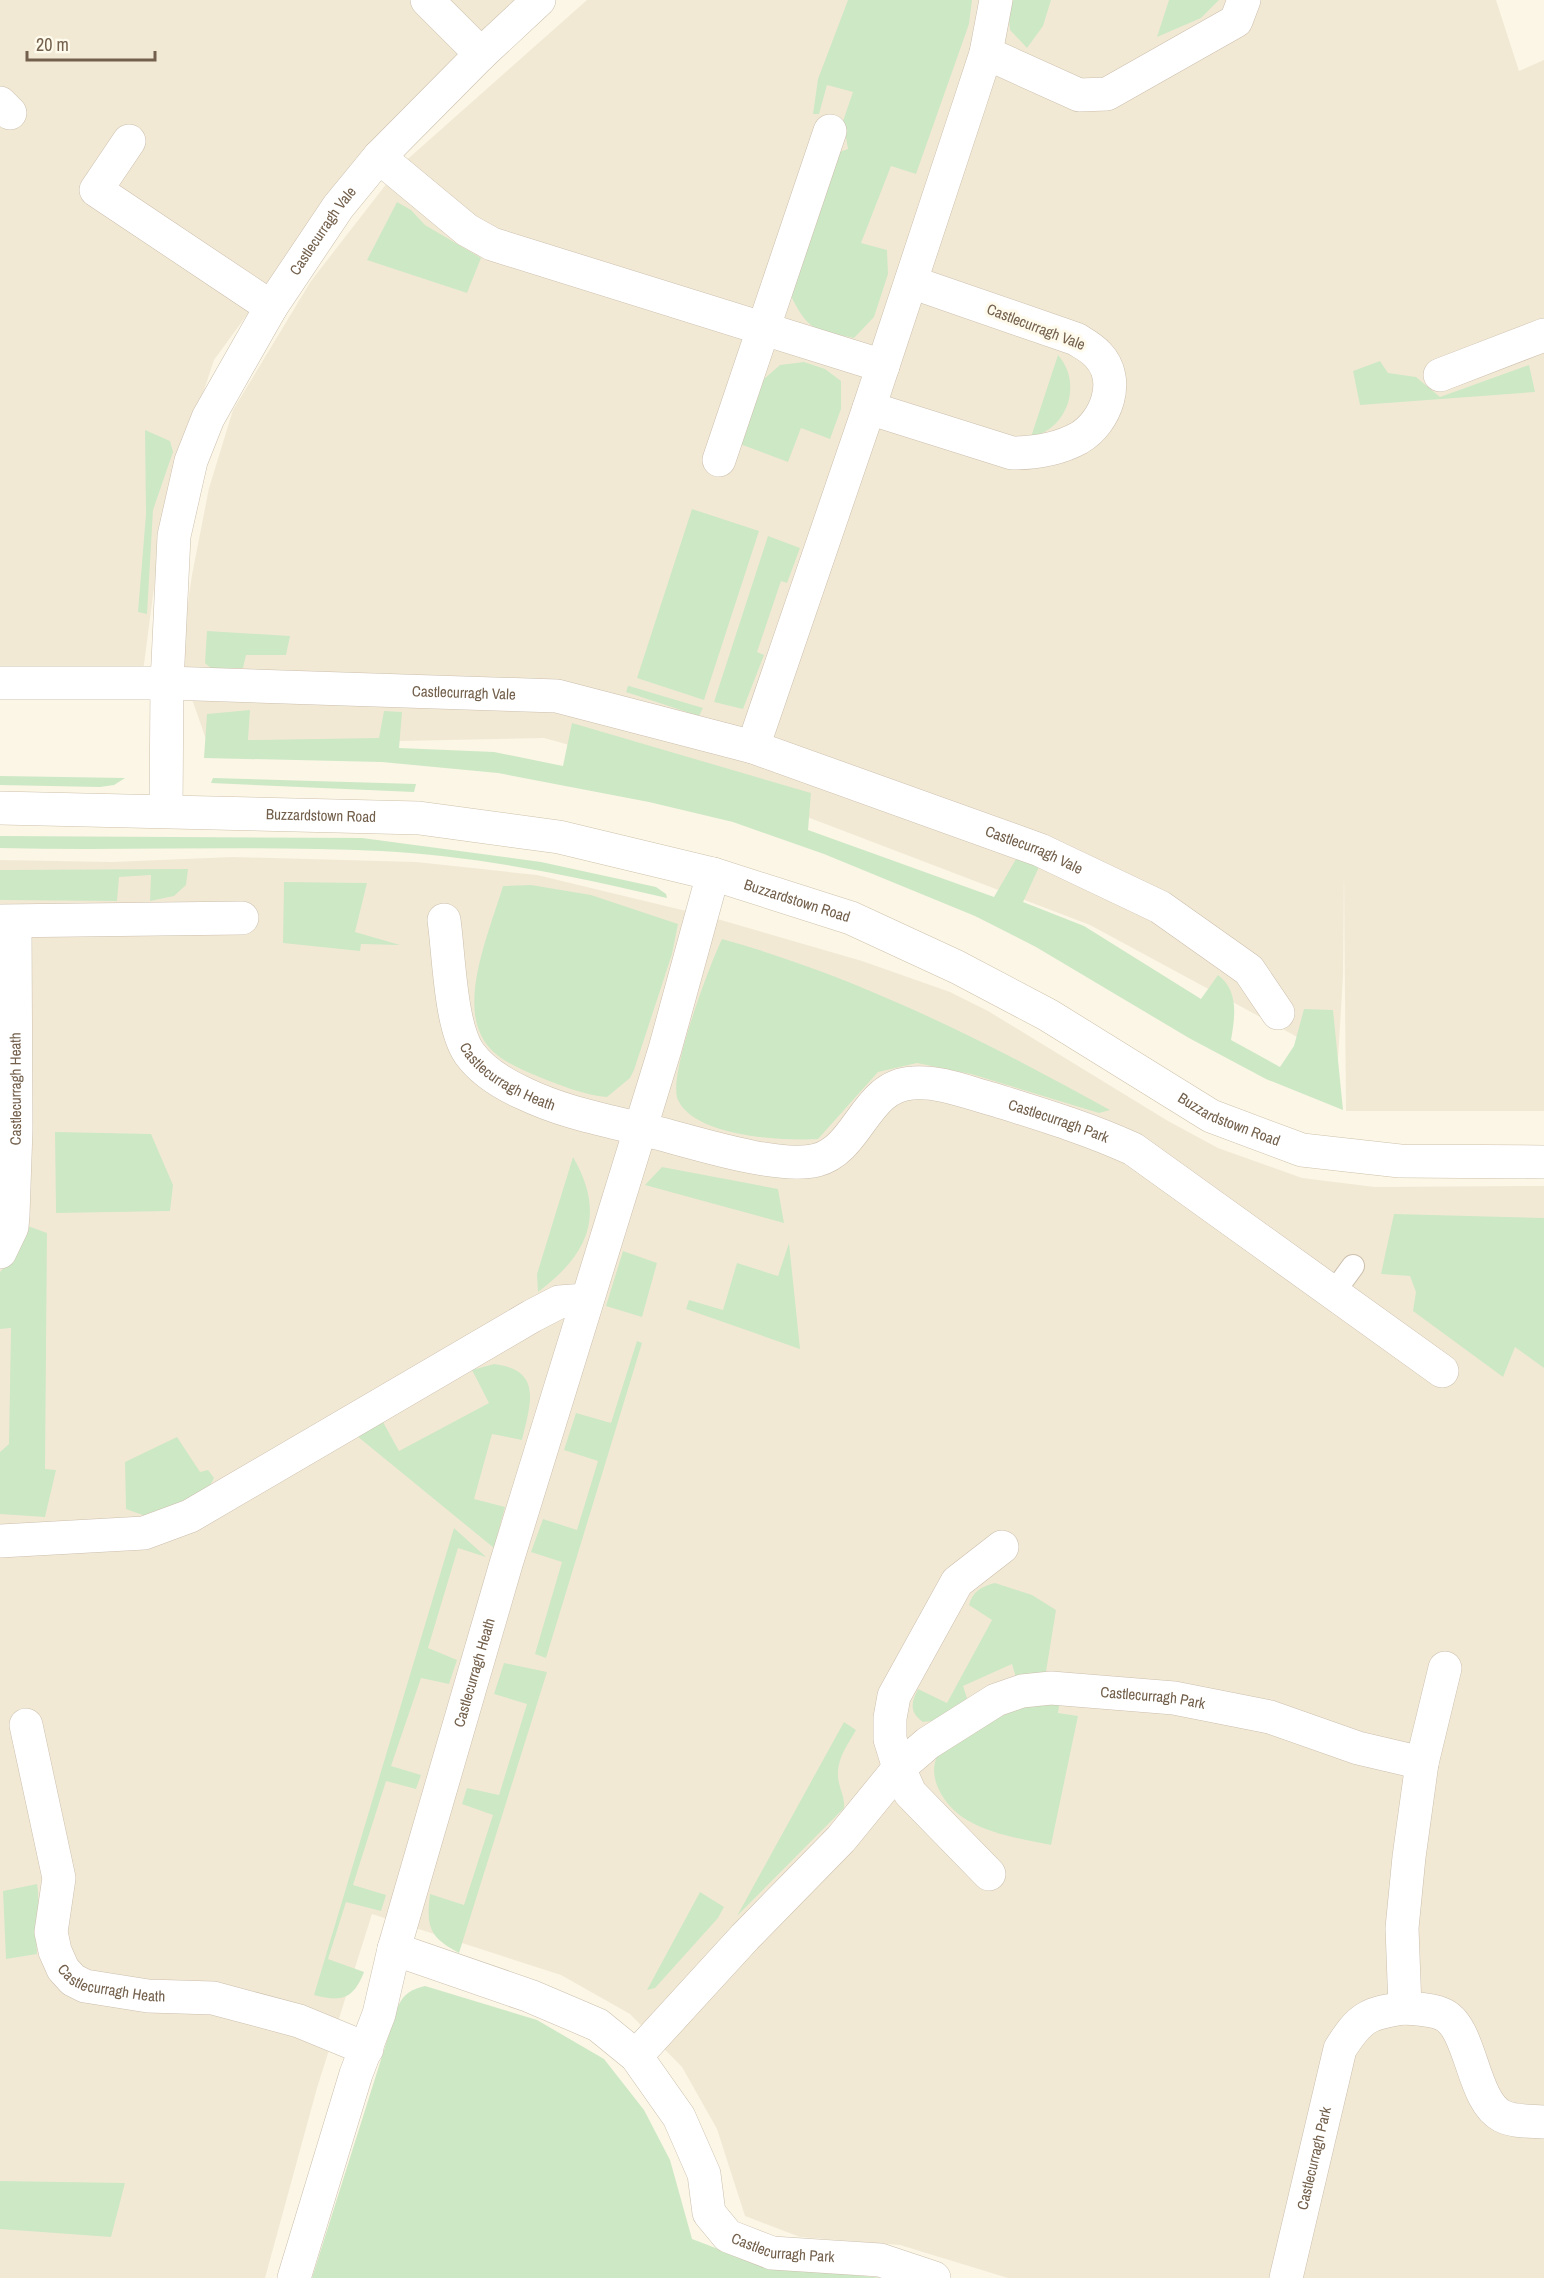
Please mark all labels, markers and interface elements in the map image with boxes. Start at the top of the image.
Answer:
scale bar [27,24,154,62]
text: 20 m [36,32,69,57]
street label: Castlecurragh Vale [284,182,361,279]
street label: Castlecurragh Vale [984,298,1088,355]
street label: Castlecurragh Vale [412,680,516,705]
street label: Buzzardstown Road [266,803,376,827]
street label: Castlecurragh Vale [982,820,1087,879]
street label: Buzzardstown Road [742,874,853,927]
street label: Castlecurragh Heath [4,1032,26,1146]
street label: Castlecurragh Heath [455,1039,558,1116]
street label: Buzzardstown Road [1174,1087,1283,1151]
street label: Castlecurragh Park [1006,1094,1113,1148]
street label: Castlecurragh Heath [448,1615,500,1730]
street label: Castlecurragh Park [1100,1681,1208,1714]
street label: Castlecurragh Heath [53,1959,165,2007]
street label: Castlecurragh Park [1291,2104,1336,2212]
street label: Castlecurragh Park [729,2227,836,2267]

